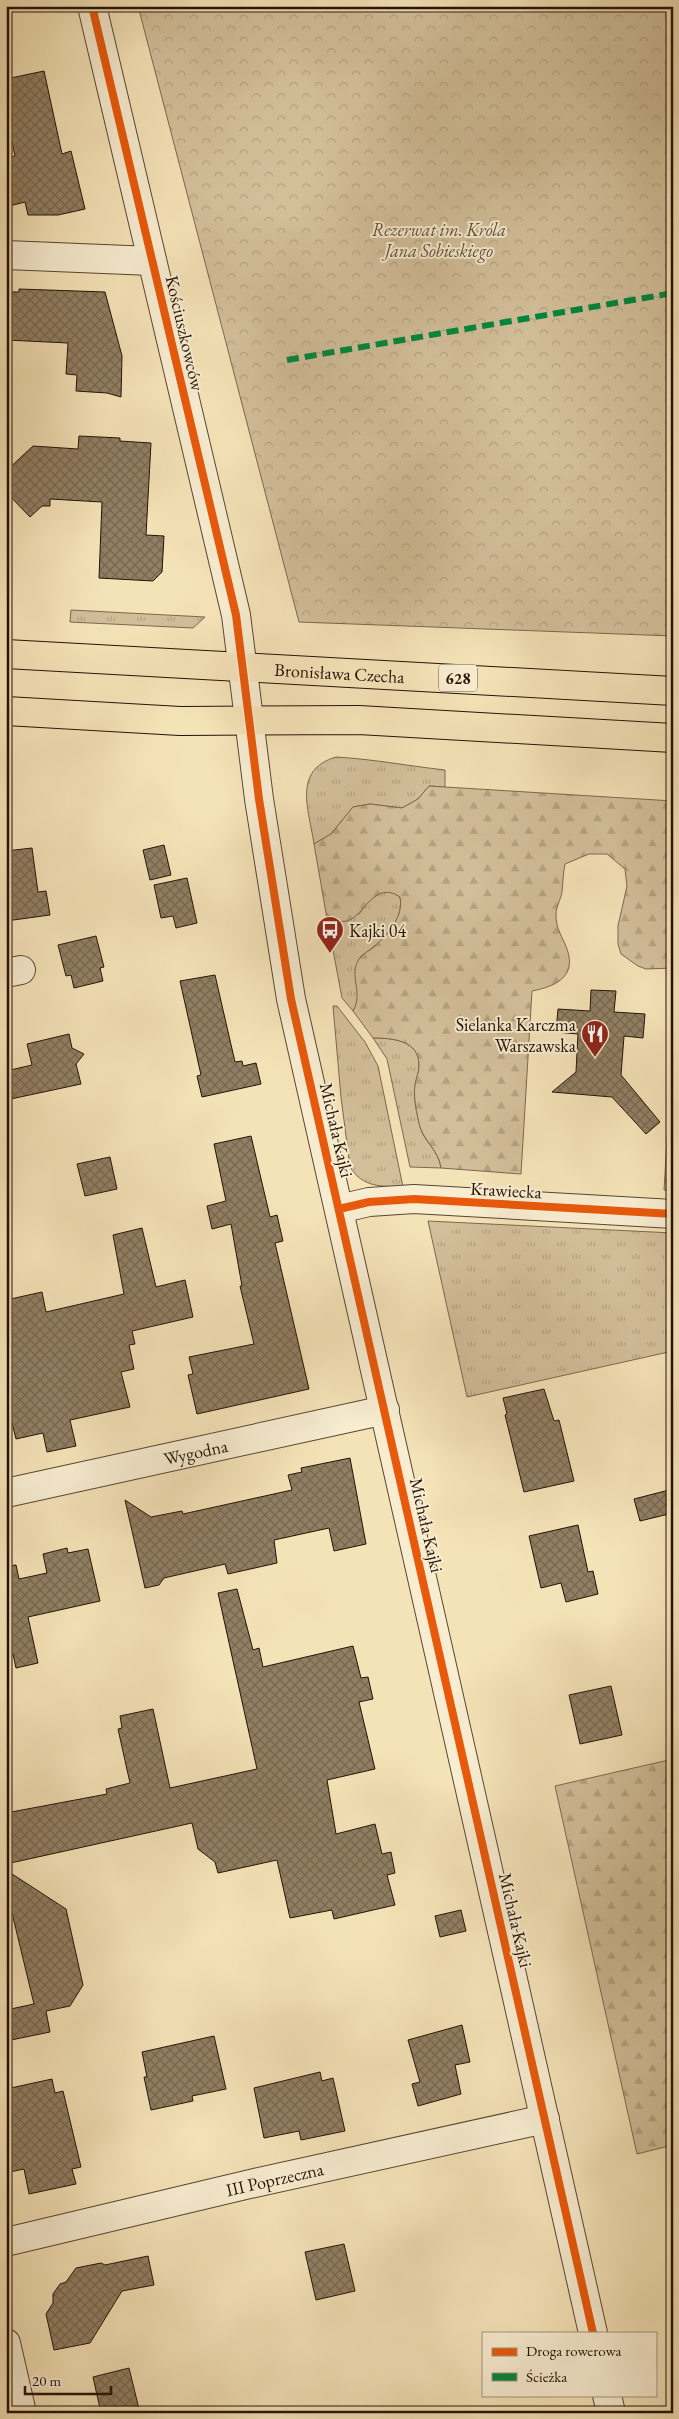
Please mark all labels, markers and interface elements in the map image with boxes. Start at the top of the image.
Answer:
park label: Rezerwat im. Króla Jana Sobieskiego [372,218,506,263]
street label: Kościuszkowców [161,273,210,394]
street label: Bronisława Czecha [274,657,406,688]
road number: 628 [439,664,477,691]
bus stop icon: Kajki 04 [315,915,345,954]
place label: Kajki 04 [349,919,406,942]
place label: Sielanka Karczma Warszawska [456,1013,577,1057]
restaurant icon: Sielanka Karczma Warszawska [580,1019,610,1058]
street label: Michała Kajki [315,1080,359,1180]
street label: Krawiecka [470,1177,543,1203]
street label: Wygodna [161,1433,231,1470]
street label: Michała Kajki [405,1475,449,1575]
street label: Michała Kajki [494,1870,538,1970]
street label: III Poprzeczna [224,2156,326,2201]
legend [482,2332,656,2396]
text: Droga rowerowa [526,2341,621,2360]
scale bar [25,2364,111,2396]
text: Ścieżka [526,2367,567,2386]
text: 20 m [32,2371,61,2390]

